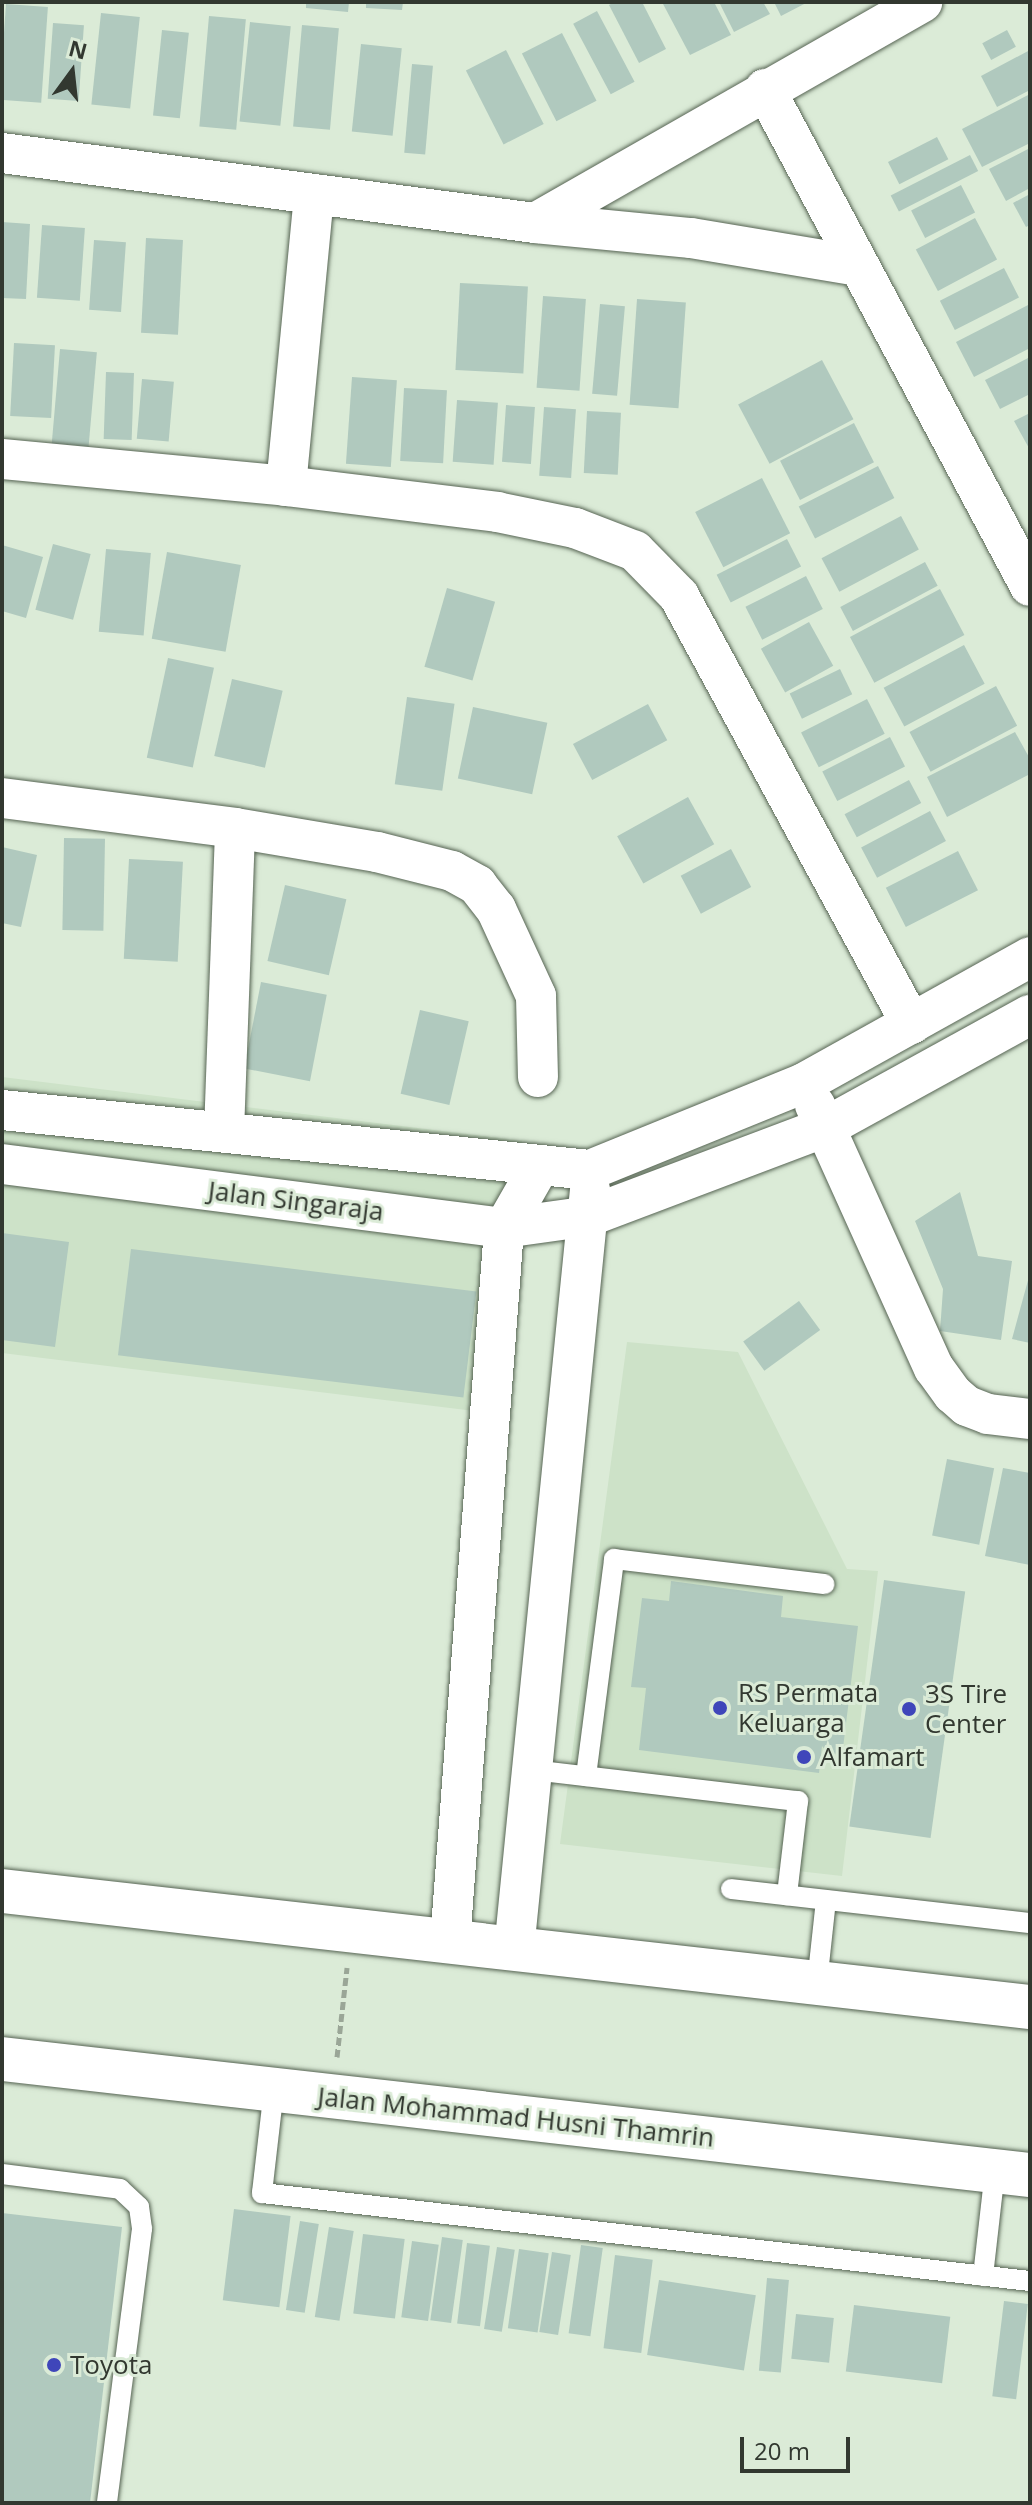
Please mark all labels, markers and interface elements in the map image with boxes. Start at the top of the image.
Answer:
north arrow [32,32,112,112]
text: N [66,32,91,66]
street label: Jalan Singaraja [206,1175,386,1227]
place label: RS Permata Keluarga [738,1677,878,1738]
place label: 3S Tire Center [925,1678,1007,1740]
marker: RS Permata Keluarga [709,1697,731,1719]
marker: 3S Tire Center [900,1700,918,1718]
place label: Alfamart [820,1741,925,1773]
marker: Alfamart [795,1748,813,1766]
street label: Jalan Mohammad Husni Thamrin [316,2081,716,2153]
place label: Toyota [70,2349,152,2381]
marker: Toyota [45,2356,63,2374]
scale bar [744,2421,854,2471]
text: 20 m [754,2434,810,2467]

